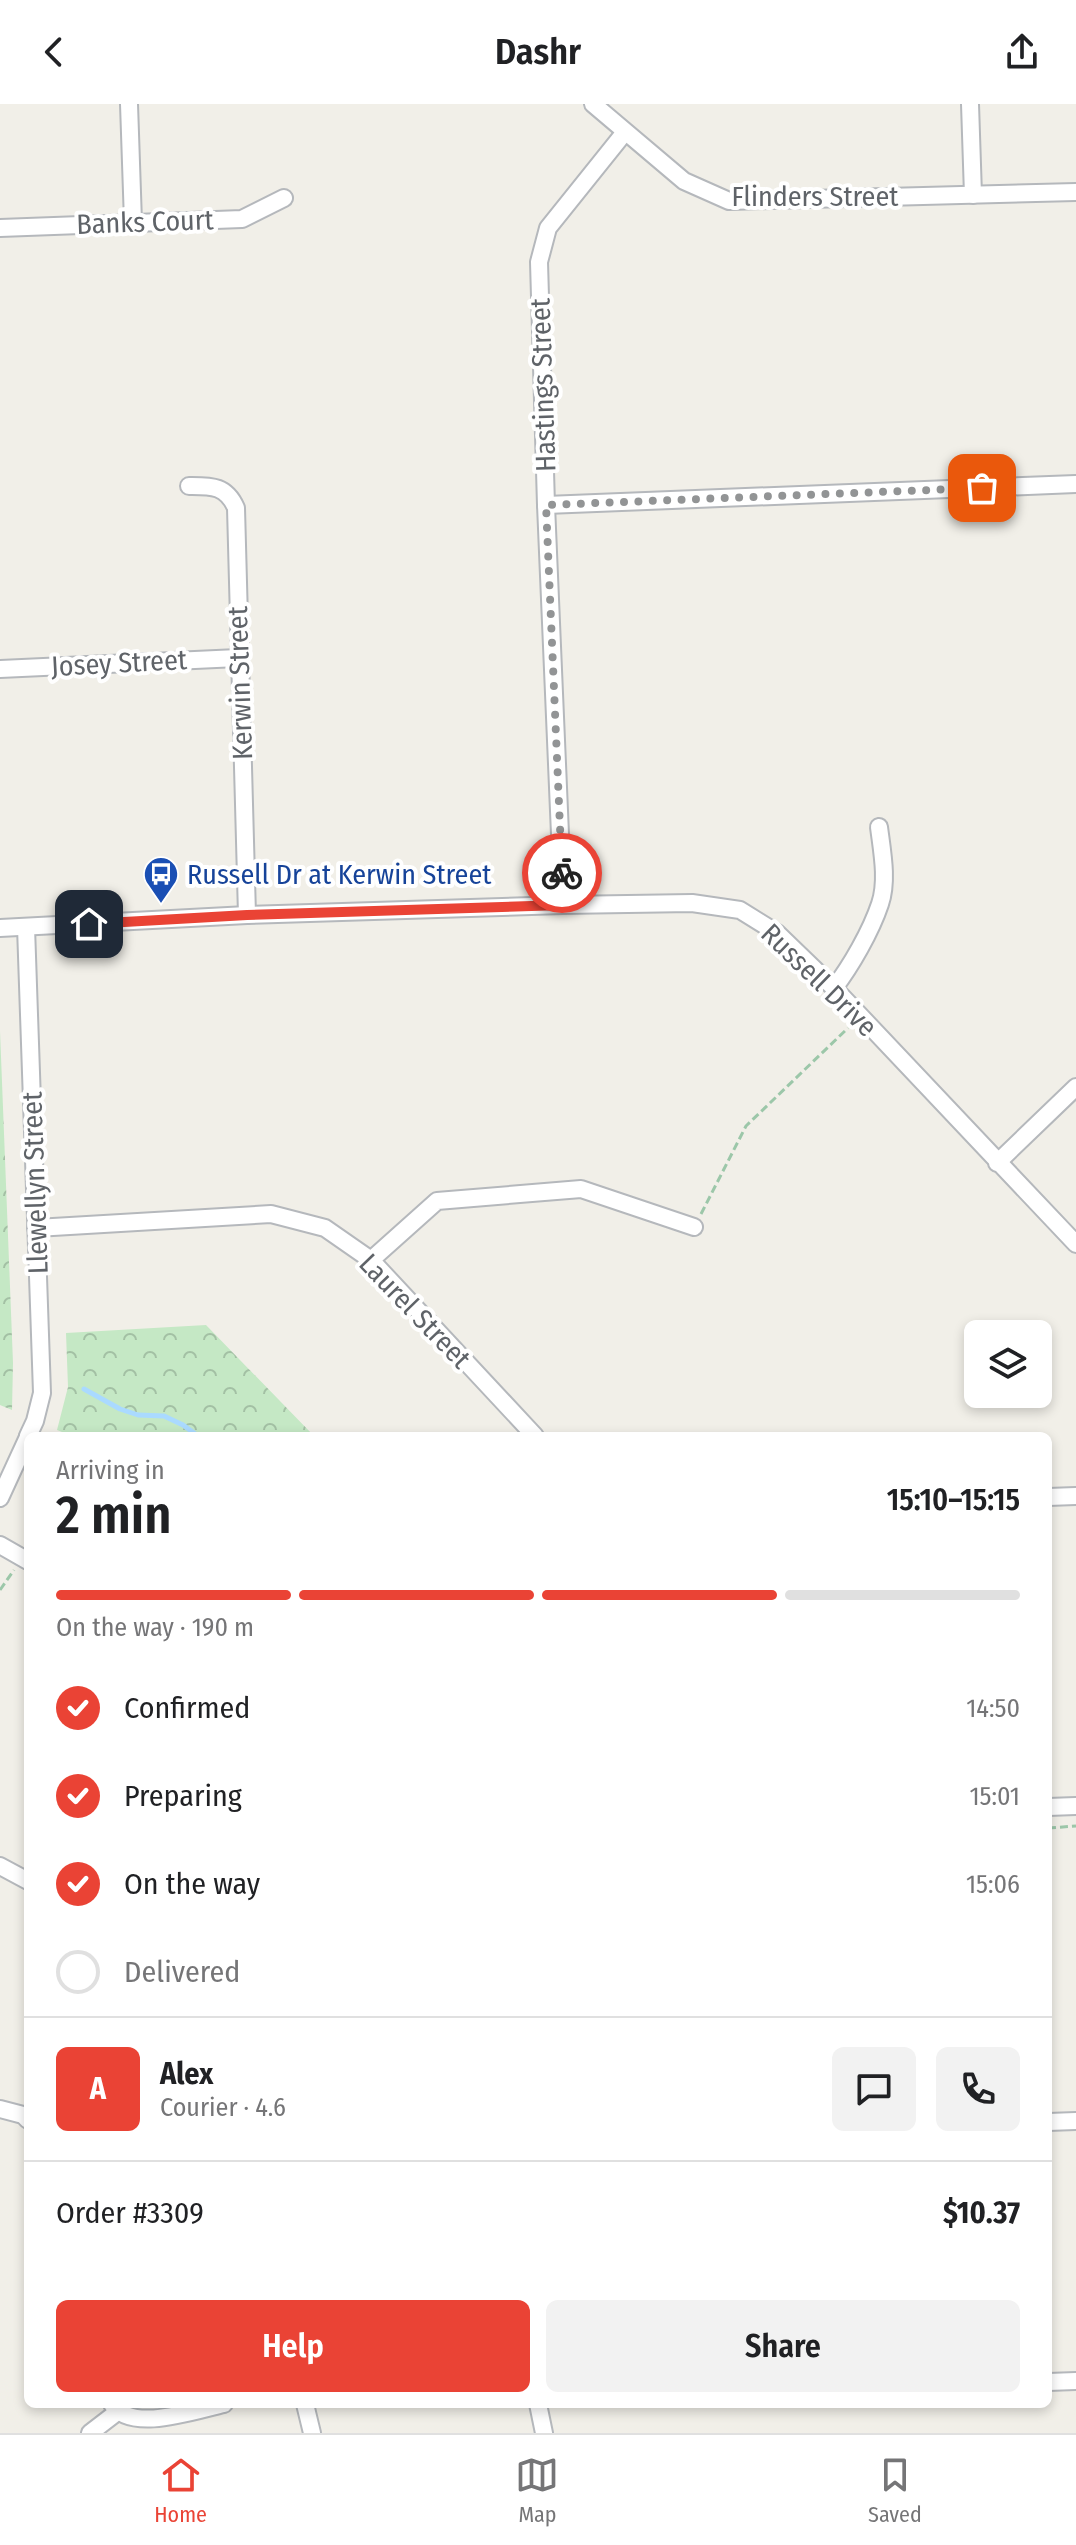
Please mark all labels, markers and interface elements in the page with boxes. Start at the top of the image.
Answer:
icon: back [32,30,76,74]
text: Dashr [495,30,581,74]
icon: share [1000,30,1044,74]
street label: Flinders Street [732,180,899,213]
street label: Banks Court [76,203,215,241]
street label: Hastings Street [523,297,563,472]
pin [948,454,1016,522]
icon: bag [960,466,1004,510]
street label: Kerwin Street [221,605,259,760]
street label: Josey Street [50,643,189,683]
courier [522,833,602,913]
icon: bike [540,851,584,895]
bus stop icon: Russell Dr at Kerwin Street [142,855,180,905]
place label: Russell Dr at Kerwin Street [187,858,492,891]
pin [55,890,123,958]
icon: home [67,902,111,946]
street label: Russell Drive [754,917,884,1043]
street label: Llewellyn Street [15,1090,55,1275]
street label: Laurel Street [352,1247,478,1376]
map controls [964,1320,1052,1408]
button: layers [964,1320,1052,1408]
text: Arriving in [56,1455,165,1486]
text: 15:10–15:15 [887,1482,1020,1518]
text: 2 min [56,1484,172,1547]
text: On the way · 190 m [56,1612,254,1643]
icon: check [56,1686,100,1730]
text: Confirmed [124,1690,250,1726]
text: 14:50 [966,1693,1020,1724]
icon: check [56,1774,100,1818]
text: Preparing [124,1778,242,1814]
text: 15:01 [969,1781,1020,1812]
icon: check [56,1862,100,1906]
text: On the way [124,1866,260,1902]
text: 15:06 [966,1869,1020,1900]
text: Delivered [124,1954,240,1990]
button: chat [832,2047,916,2131]
button: phone [936,2047,1020,2131]
text: Alex [160,2056,213,2092]
text: A [90,2071,106,2107]
text: Courier · 4.6 [160,2092,286,2123]
text: Order #3309 [56,2195,204,2231]
text: $10.37 [943,2195,1020,2231]
button: Help [56,2300,530,2392]
button: Share [546,2300,1020,2392]
tab: Home [154,2453,207,2528]
tab: Map [515,2453,559,2528]
tab: Saved [868,2453,922,2528]

